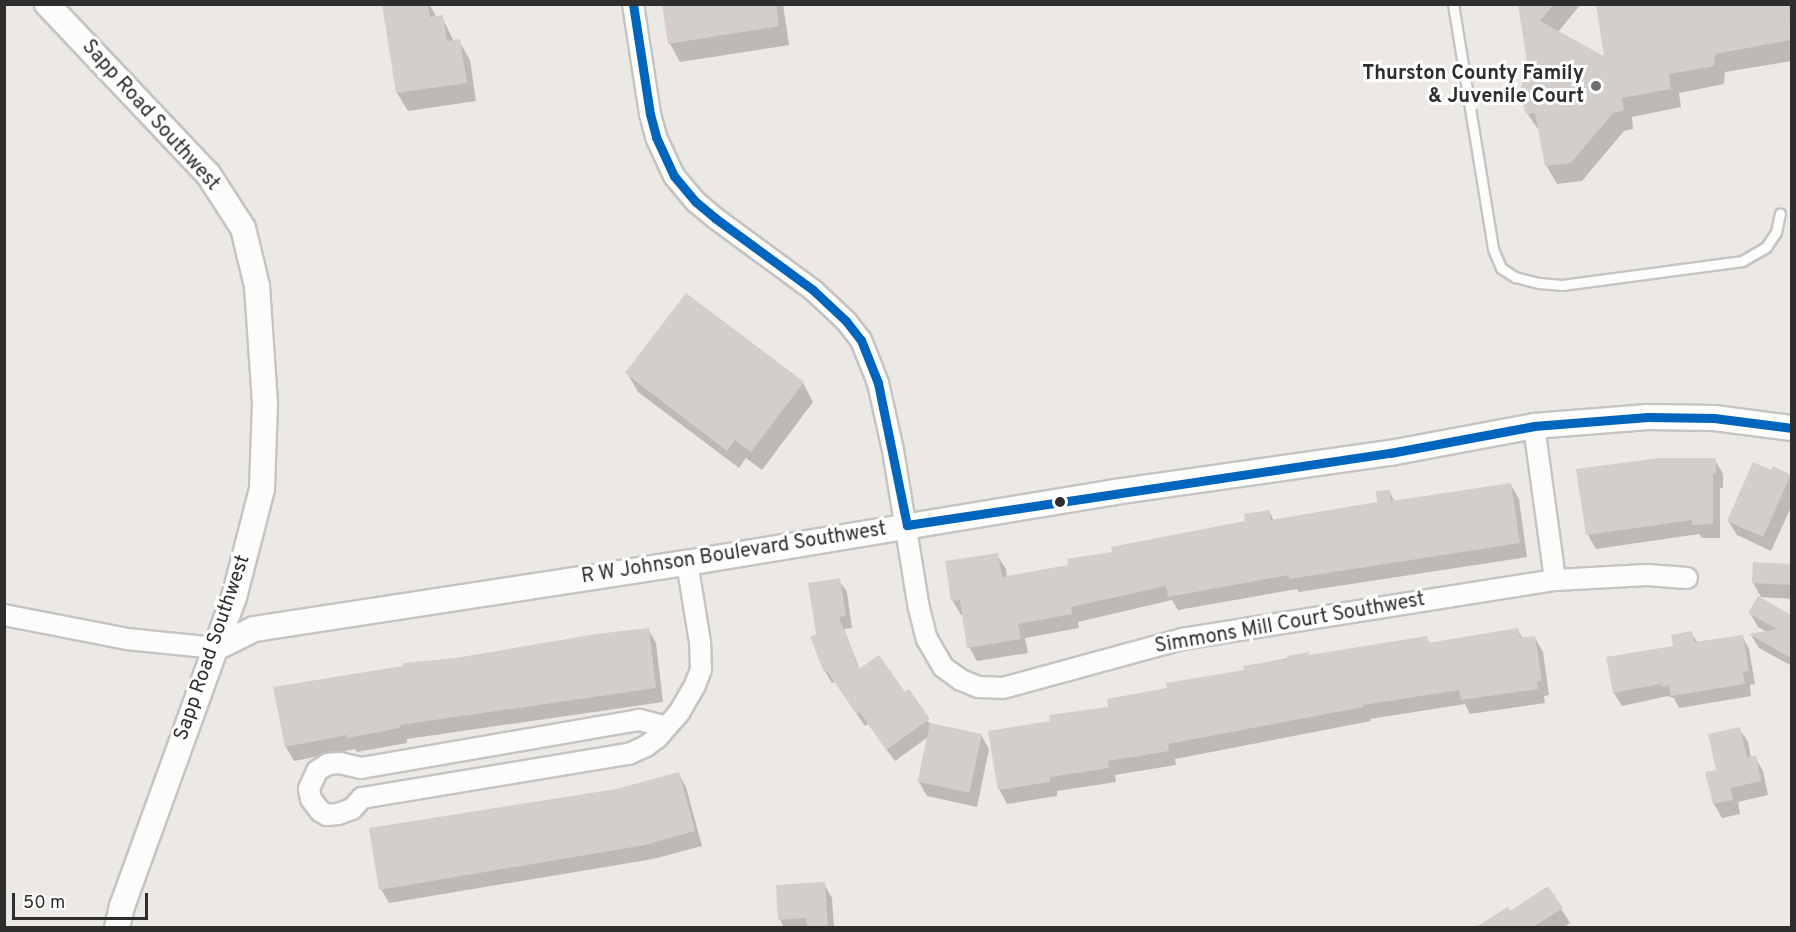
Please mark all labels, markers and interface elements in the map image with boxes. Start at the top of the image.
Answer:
street label: Sapp Road Southwest [76,36,224,196]
place label: Thurston County Family & Juvenile Court [1362,62,1584,109]
marker: Thurston County Family & Juvenile Court [1589,79,1603,93]
unlabelled marker [1054,496,1066,508]
street label: R W Johnson Boulevard Southwest [579,518,889,590]
street label: Sapp Road Southwest [170,552,256,744]
street label: Simmons Mill Court Southwest [1153,588,1427,660]
scale bar [15,881,152,919]
text: 50 m [23,892,65,915]

